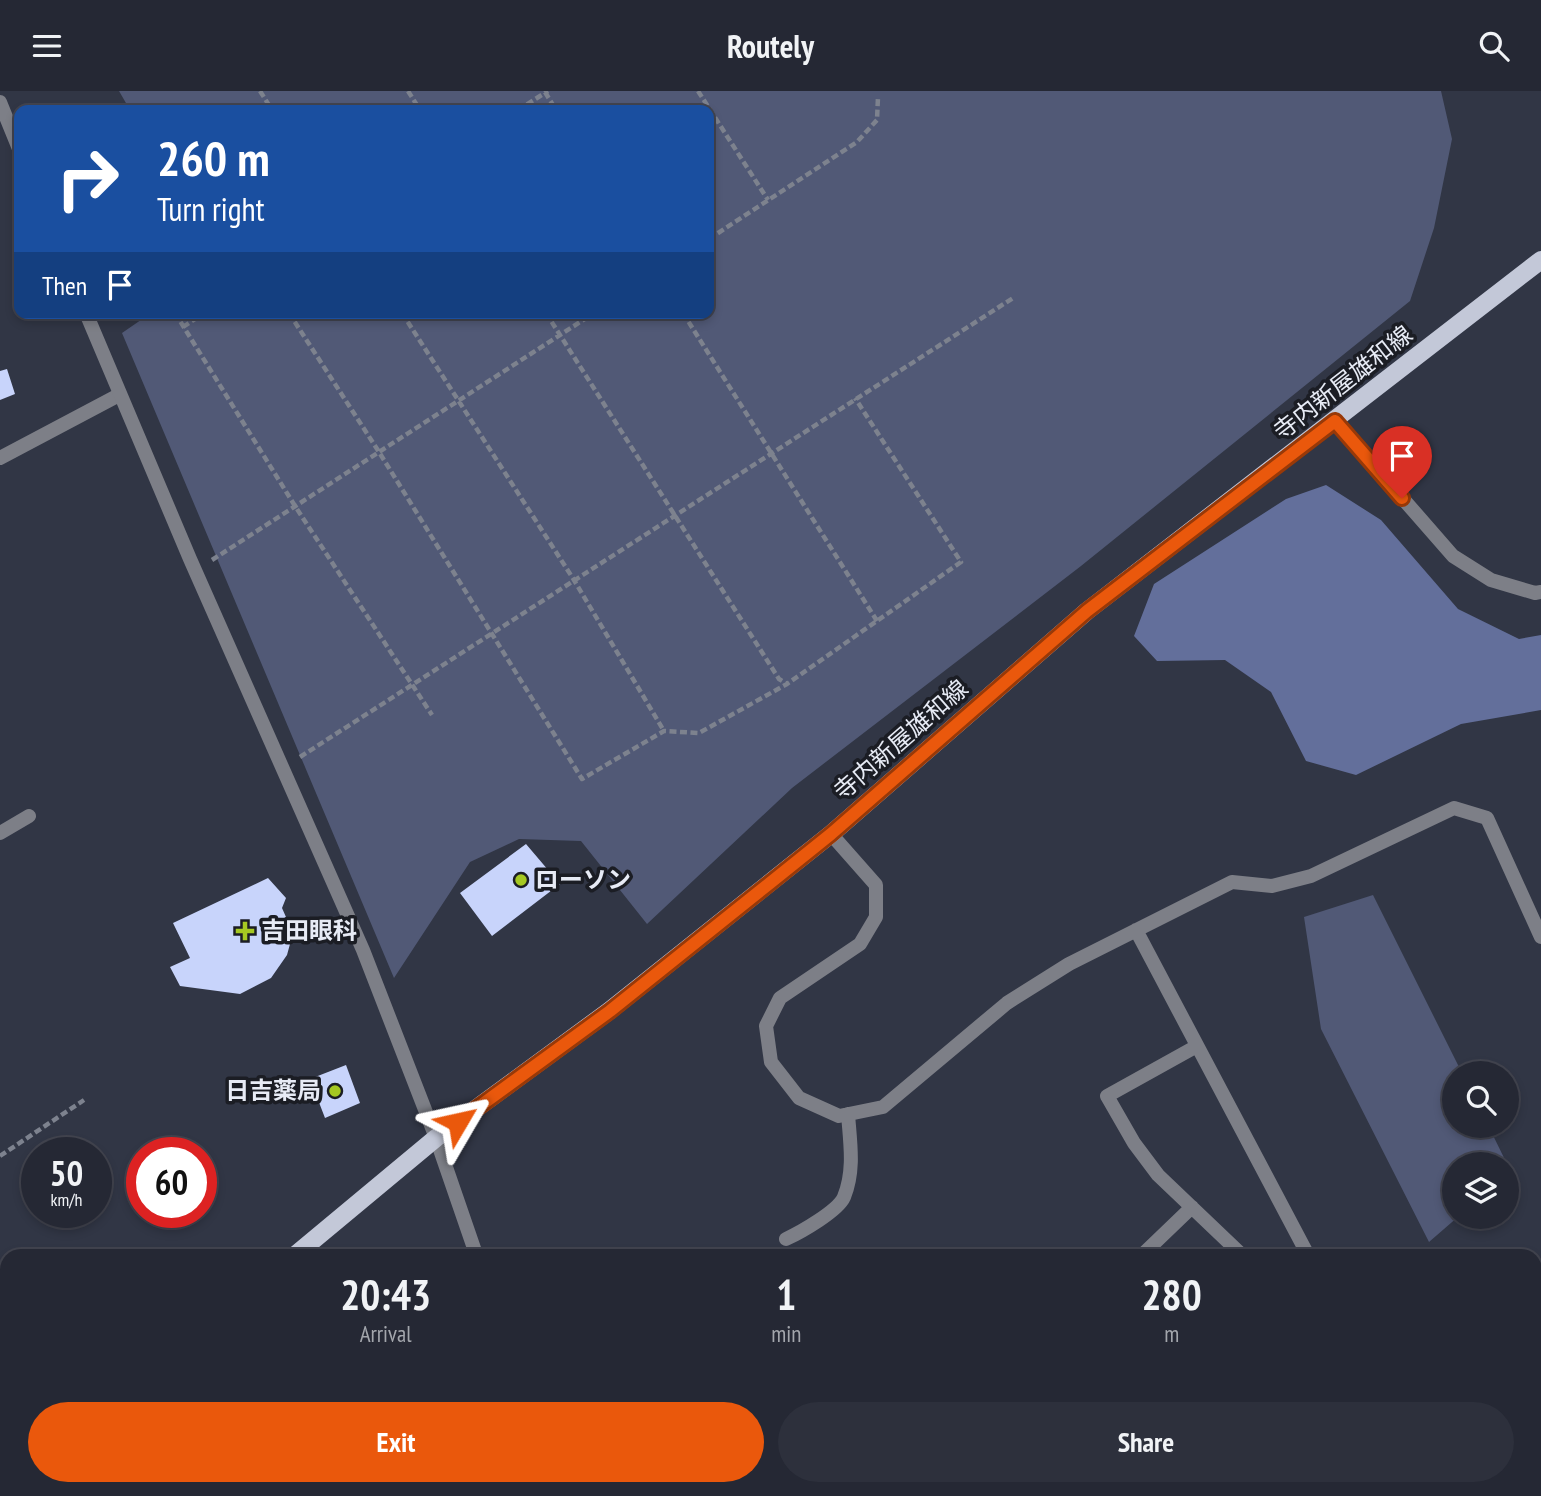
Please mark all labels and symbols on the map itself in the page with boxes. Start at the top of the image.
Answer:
street label: 寺内新屋雄和線 [1267,319,1418,447]
pin [1372,426,1432,498]
street label: 寺内新屋雄和線 [827,673,974,806]
place label: ローソン [535,864,631,895]
marker: ローソン [513,872,529,888]
place label: 吉田眼科 [261,915,357,946]
marker: 吉田眼科 [235,921,255,941]
place label: 日吉薬局 [225,1075,321,1106]
marker: 日吉薬局 [327,1083,343,1099]
position arrow [421,1085,495,1159]
speed limit sign: 60 [126,1137,217,1228]

